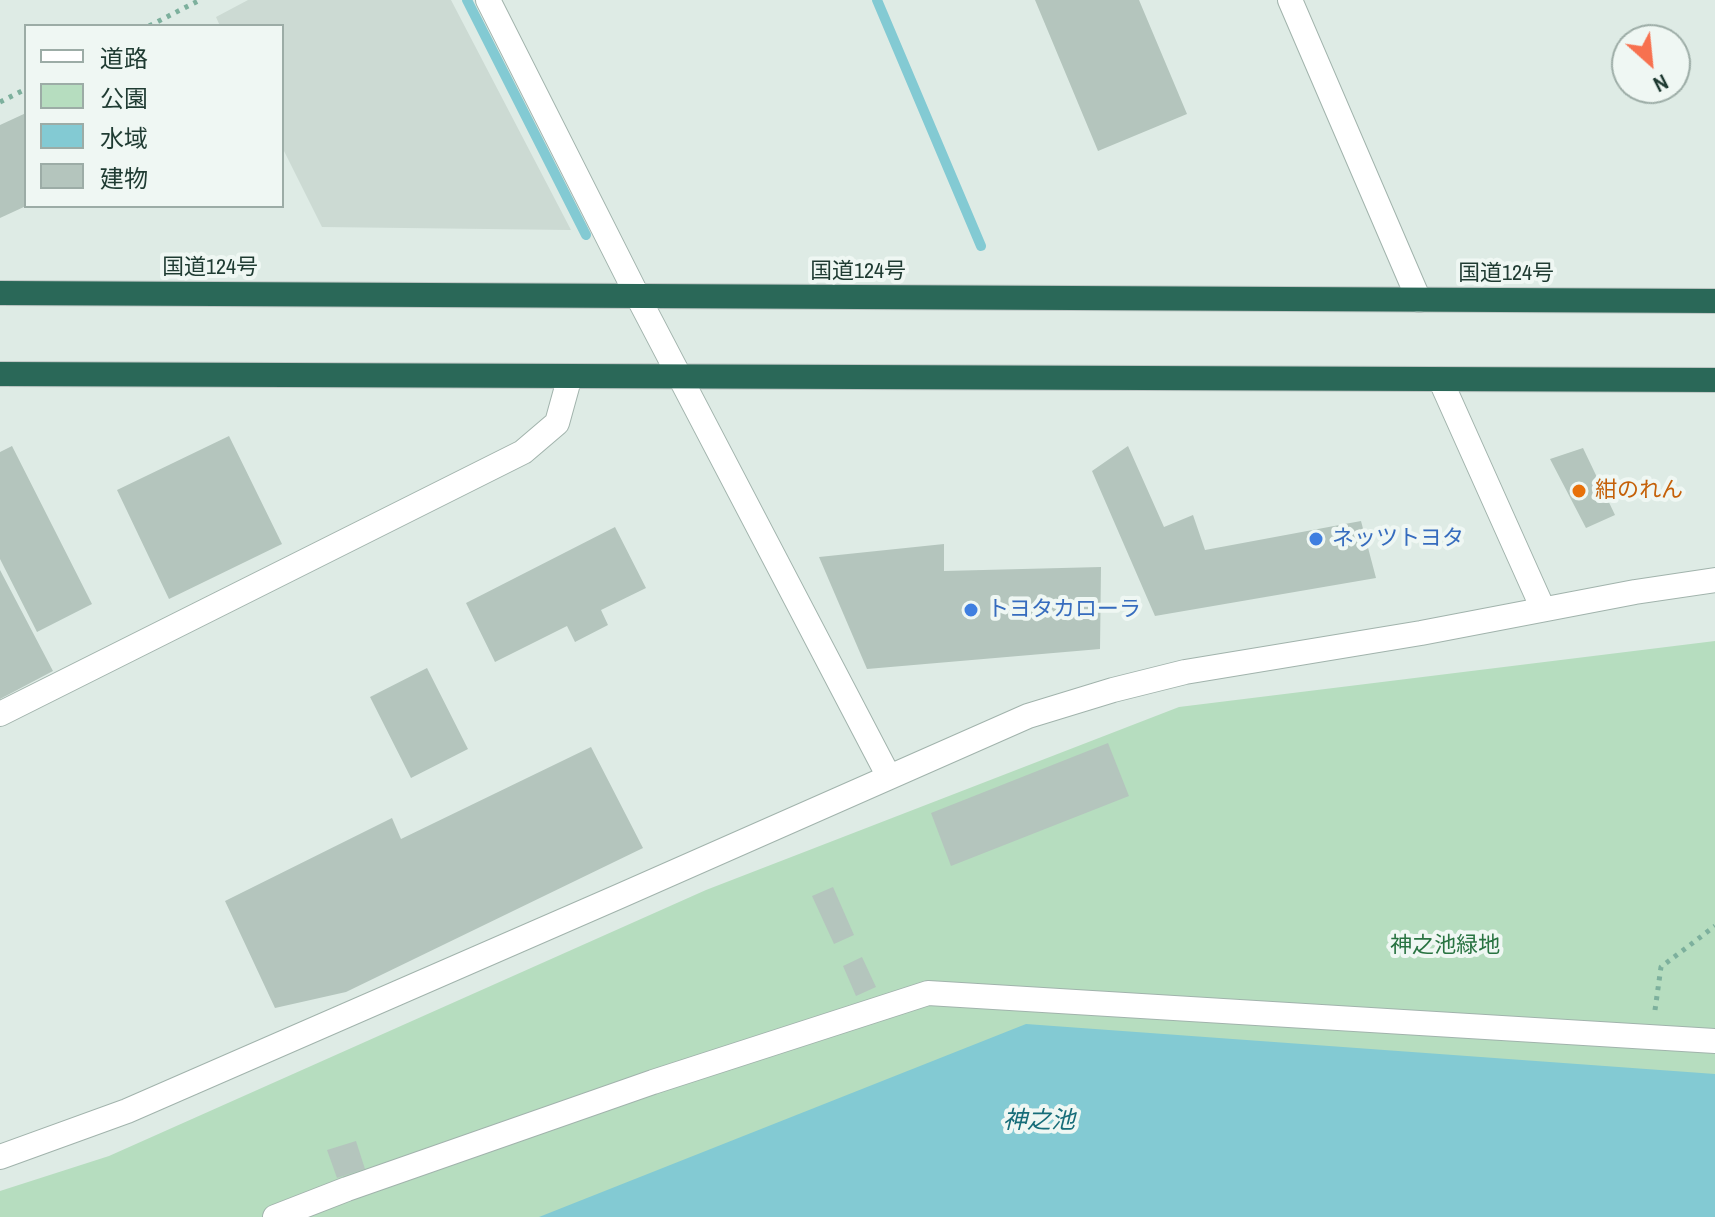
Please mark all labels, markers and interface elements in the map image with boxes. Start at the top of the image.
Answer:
legend [24,24,284,208]
north arrow [1611,24,1691,104]
text: 道路 [100,42,148,74]
text: N [1648,67,1674,100]
text: 公園 [100,82,148,114]
text: 水域 [100,122,148,154]
text: 建物 [100,162,148,194]
street label: 国道124号 [162,255,258,281]
street label: 国道124号 [810,259,906,285]
street label: 国道124号 [1458,261,1554,287]
place label: 紺のれん [1595,478,1683,504]
marker: 紺のれん [1570,482,1588,500]
place label: ネッツトヨタ [1332,526,1464,552]
marker: ネッツトヨタ [1307,530,1325,548]
place label: トヨタカローラ [987,597,1141,623]
marker: トヨタカローラ [962,601,980,619]
park label: 神之池緑地 [1390,933,1500,959]
water label: 神之池 [1003,1108,1075,1136]

